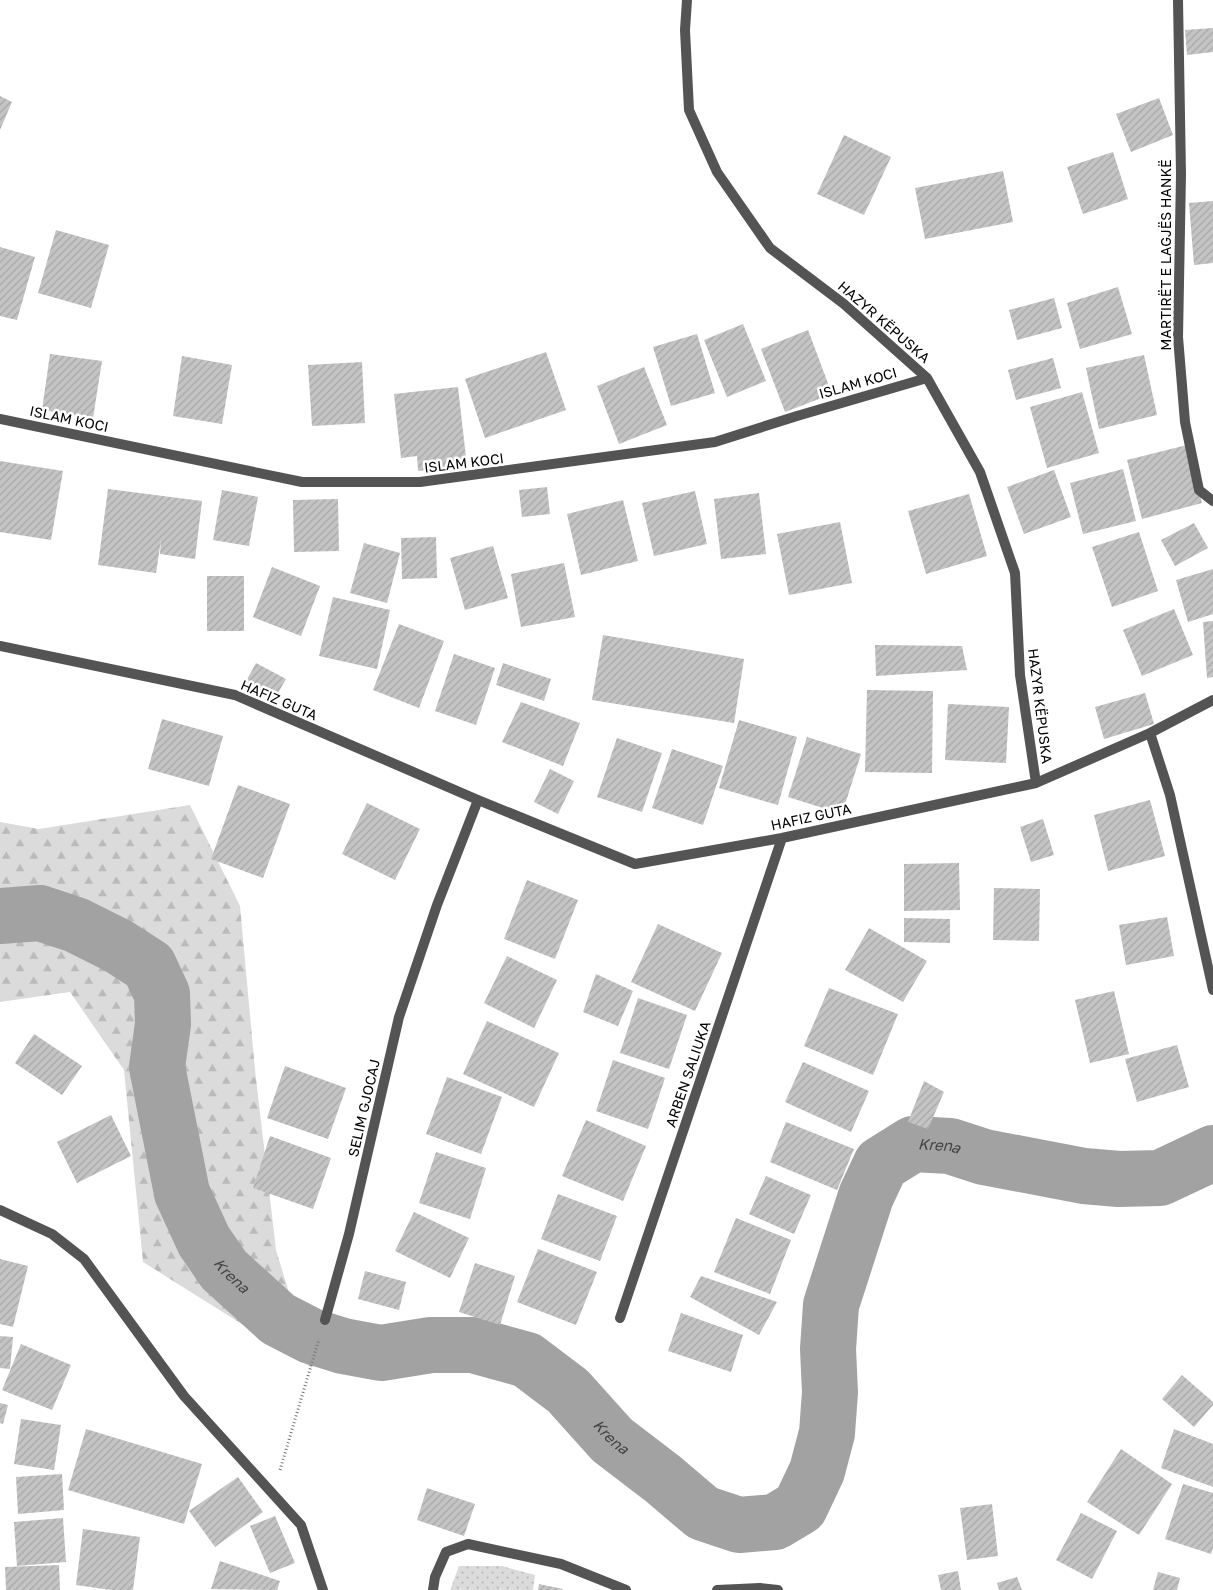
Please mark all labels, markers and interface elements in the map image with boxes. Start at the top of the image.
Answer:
street label: MARTIRËT E LAGJËS HANKË [1157,159,1174,351]
street label: HAZYR KËPUSKA [835,277,934,367]
street label: ISLAM KOCI [817,363,899,402]
street label: ISLAM KOCI [28,402,110,435]
street label: ISLAM KOCI [423,449,505,476]
street label: HAZYR KËPUSKA [1025,647,1056,765]
street label: HAFIZ GUTA [238,676,321,724]
street label: HAFIZ GUTA [769,800,853,833]
street label: ARBEN SALIUKA [661,1018,714,1129]
street label: SELIM GJOCAJ [344,1057,383,1158]
water label: Krena [918,1134,964,1157]
water label: Krena [211,1254,254,1297]
water label: Krena [590,1415,633,1458]

